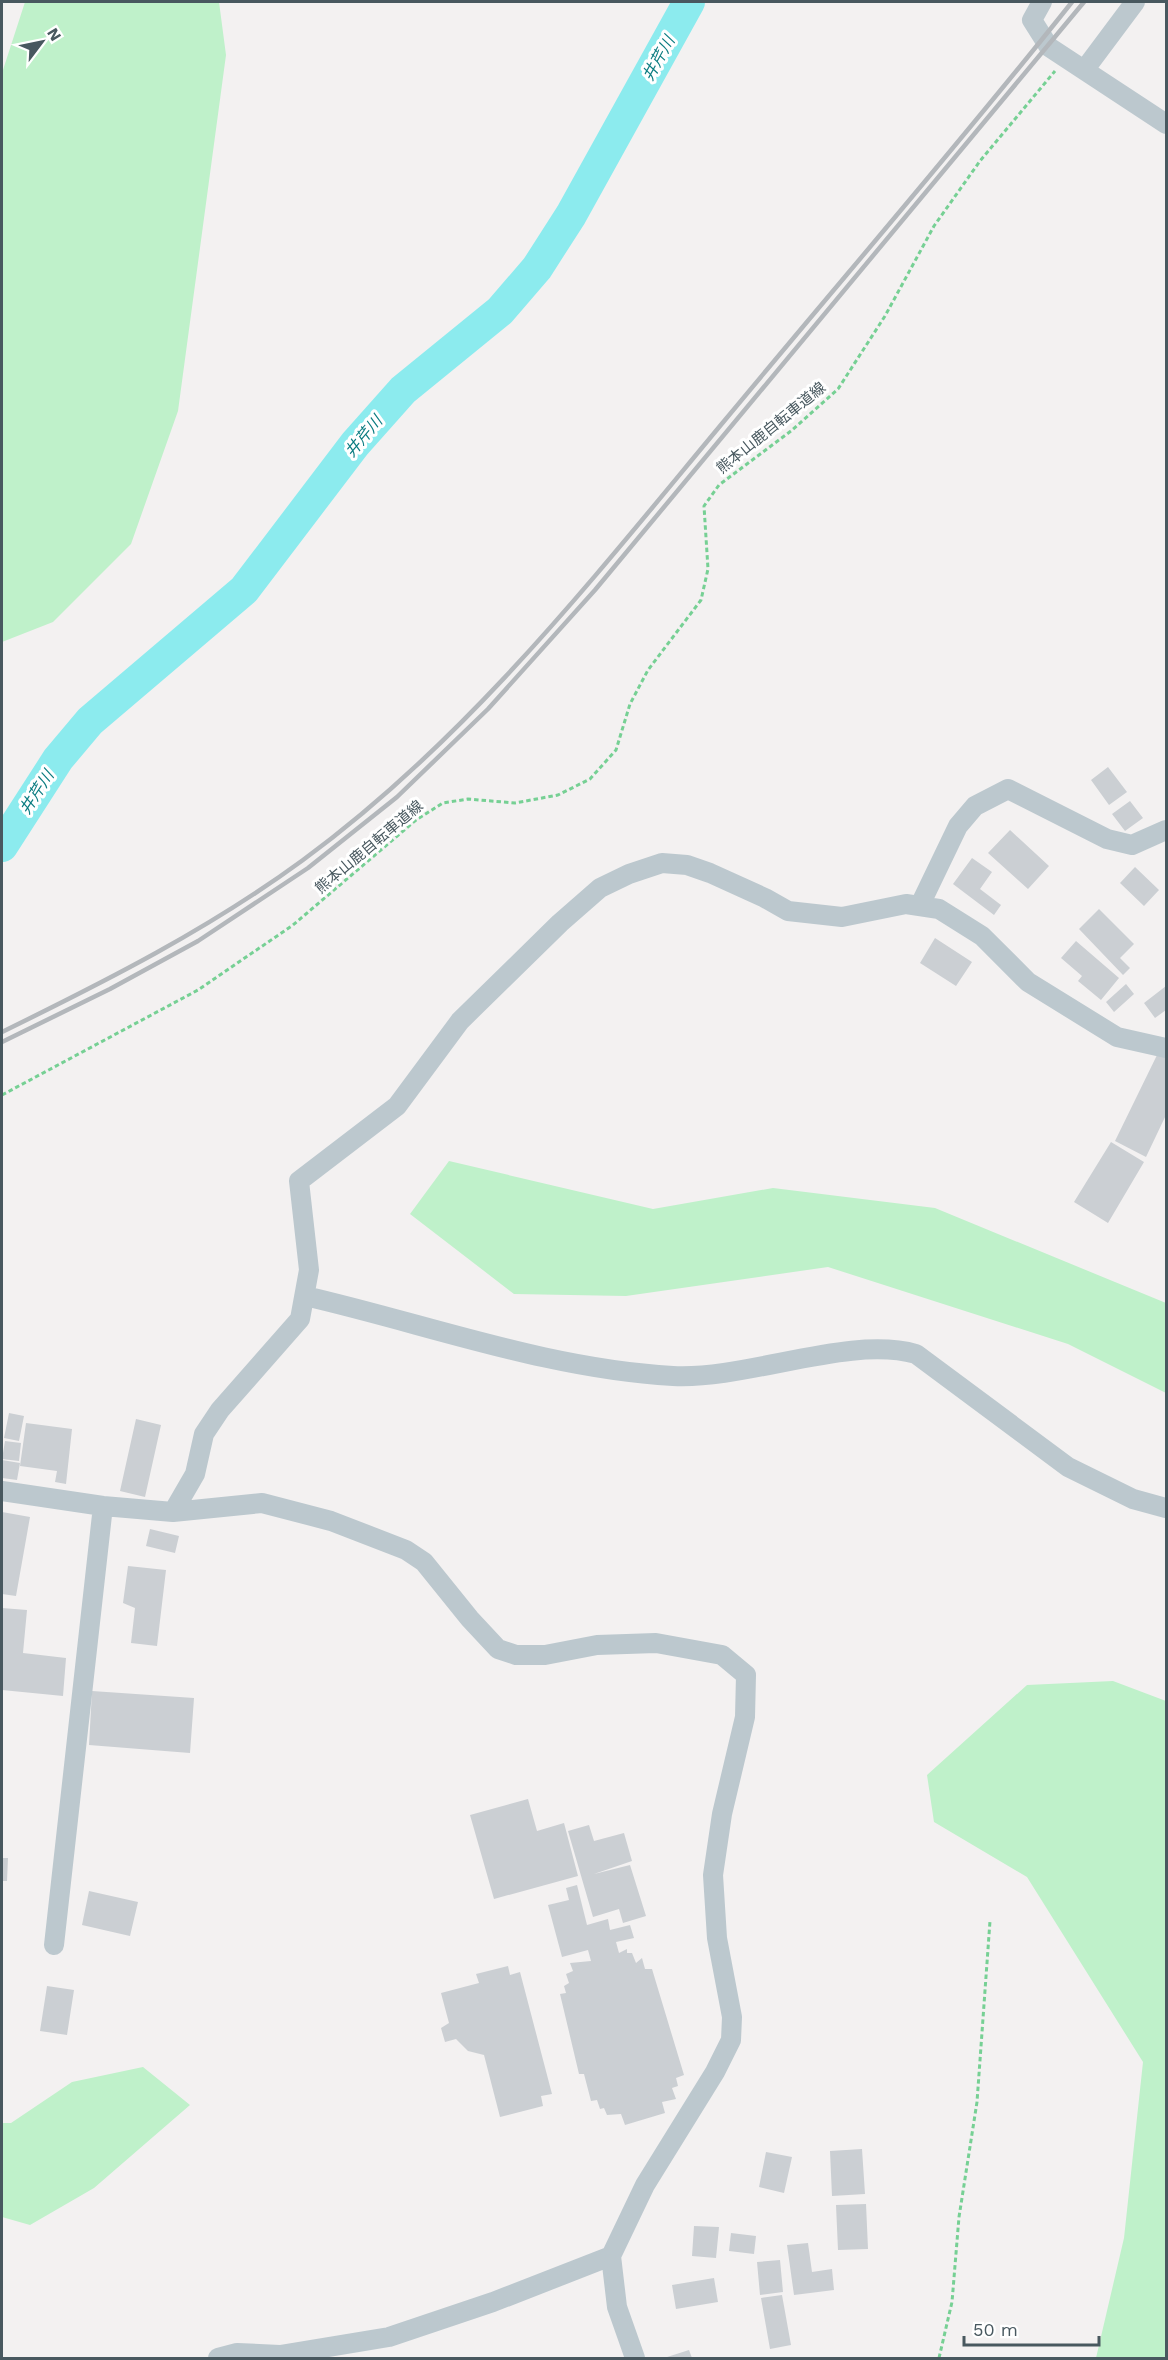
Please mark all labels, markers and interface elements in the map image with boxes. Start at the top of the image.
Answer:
north arrow [12,12,72,72]
text: N [43,24,65,44]
water label: 井芹川 [638,31,679,84]
street label: 熊本山鹿自転車道線 [713,379,829,477]
water label: 井芹川 [341,410,387,461]
water label: 井芹川 [15,765,59,818]
street label: 熊本山鹿自転車道線 [312,797,426,897]
scale bar [964,2309,1099,2347]
text: 50 m [973,2319,1018,2340]

